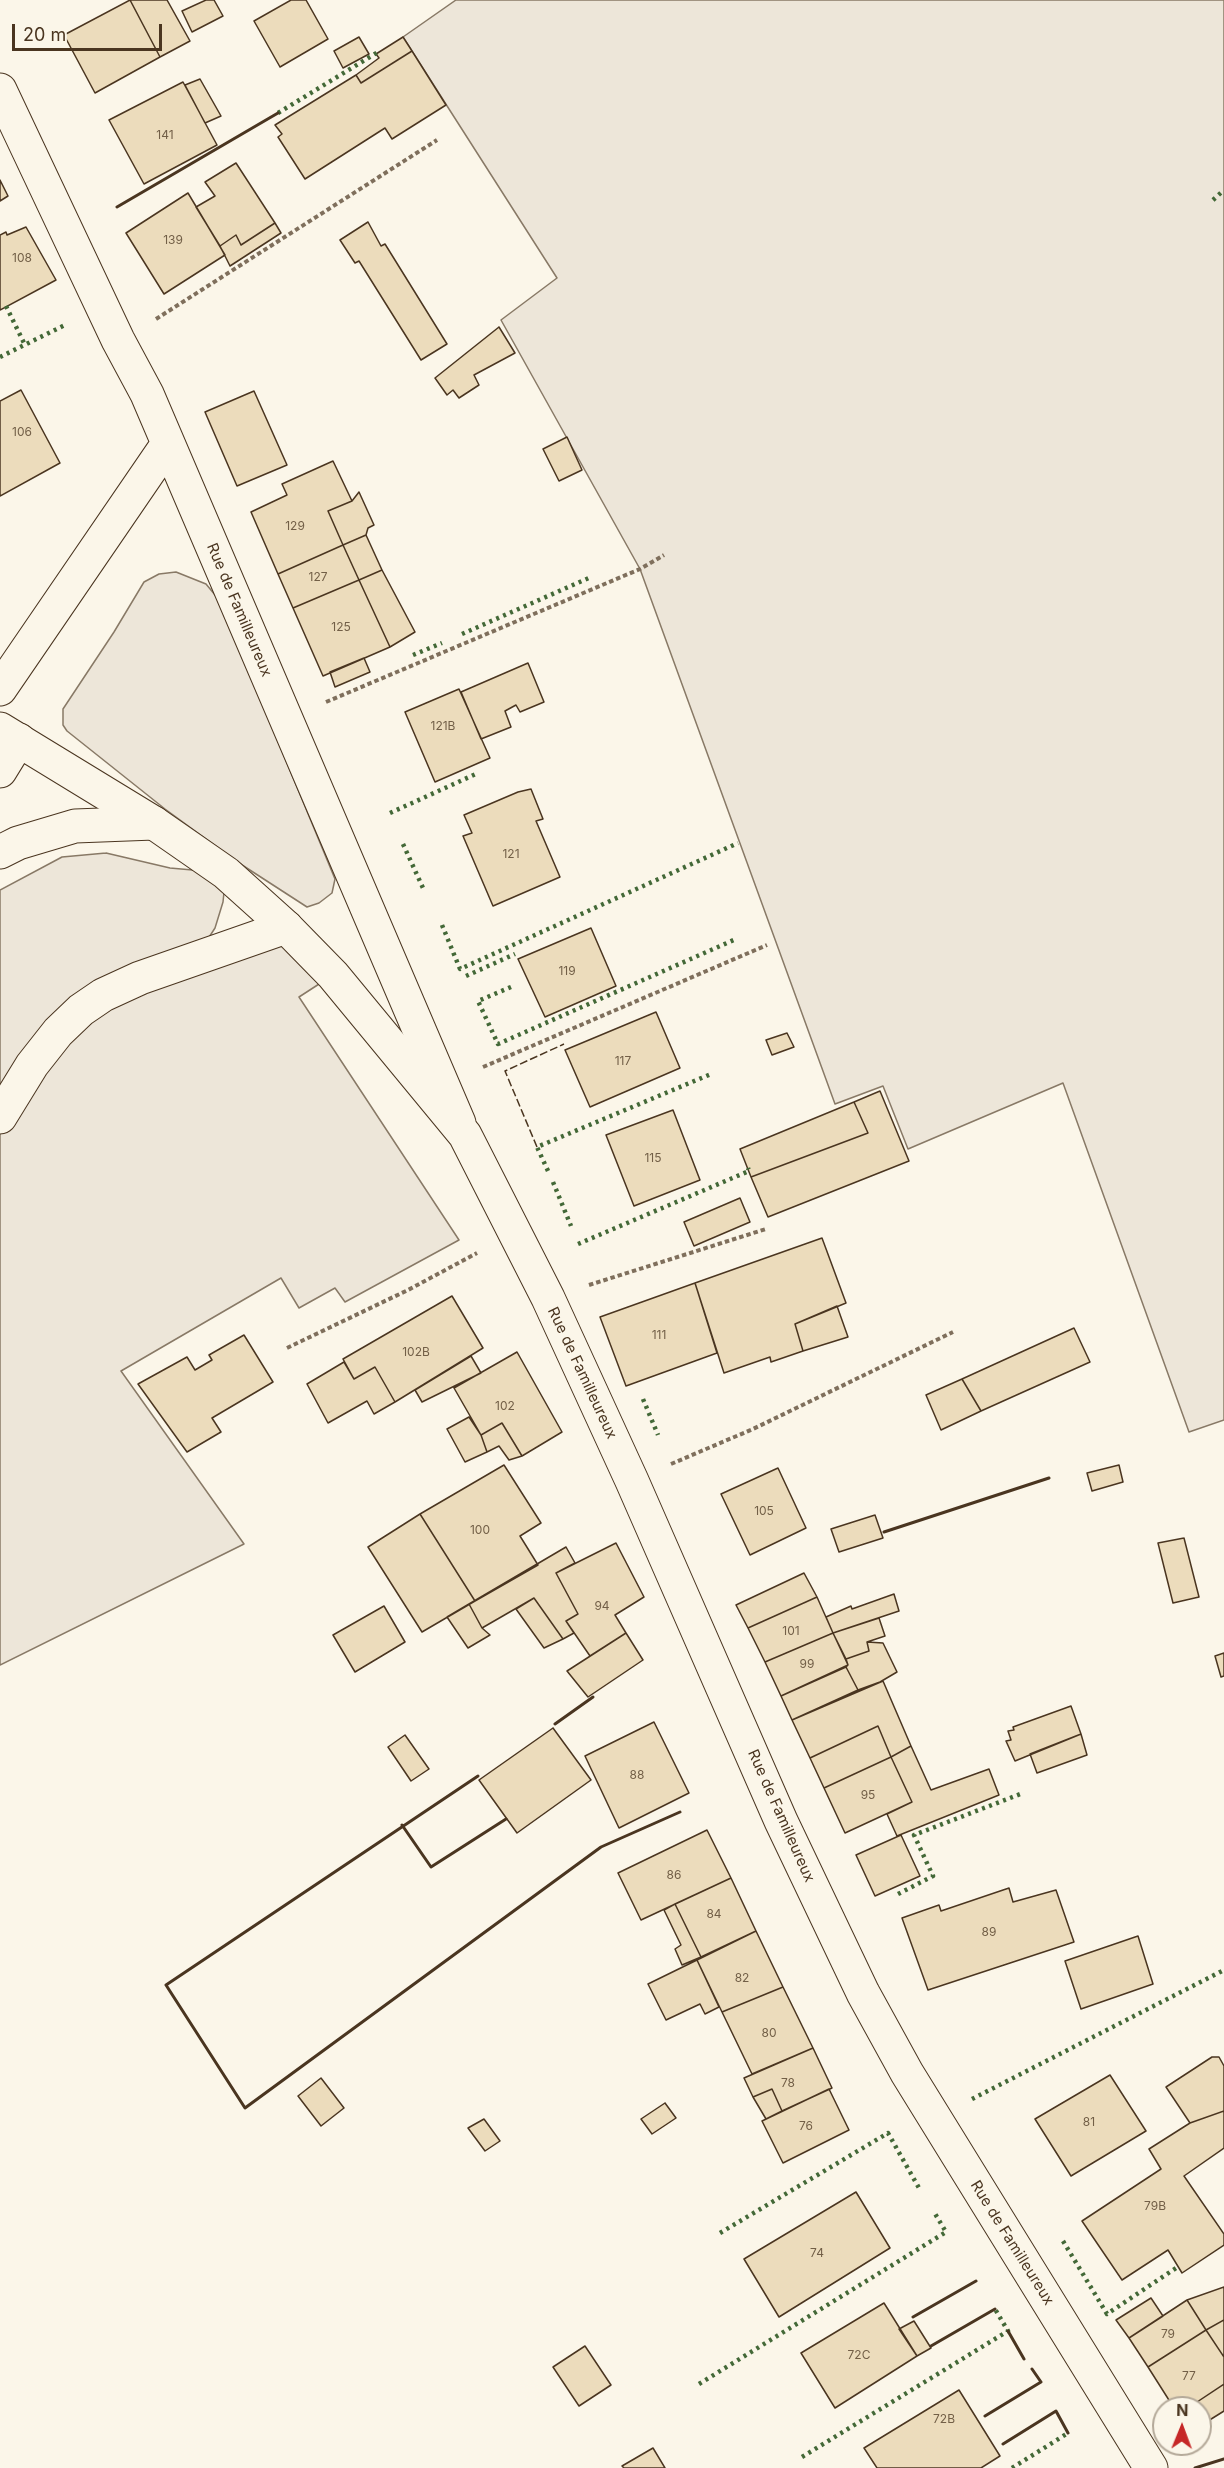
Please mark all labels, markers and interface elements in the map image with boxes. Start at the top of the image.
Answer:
scale bar [15,12,165,50]
text: 20 m [23,24,66,45]
house number: 141 [156,128,174,142]
house number: 139 [163,233,183,247]
house number: 108 [12,251,32,265]
house number: 106 [12,425,32,439]
house number: 129 [285,519,305,533]
street label: Rue de Familleureux [203,540,275,680]
house number: 127 [309,570,327,584]
house number: 125 [331,620,351,634]
house number: 121B [431,719,455,733]
house number: 121 [502,847,520,861]
house number: 119 [558,964,576,978]
house number: 117 [615,1054,631,1068]
house number: 115 [644,1151,662,1165]
street label: Rue de Familleureux [544,1304,620,1442]
house number: 111 [652,1328,666,1342]
house number: 102B [402,1345,430,1359]
house number: 102 [495,1399,515,1413]
house number: 105 [754,1504,774,1518]
house number: 100 [470,1523,490,1537]
house number: 94 [594,1599,610,1613]
house number: 101 [782,1624,800,1638]
house number: 99 [800,1657,814,1671]
street label: Rue de Familleureux [744,1747,818,1885]
house number: 88 [630,1768,644,1782]
house number: 95 [861,1788,875,1802]
house number: 86 [667,1868,681,1882]
house number: 84 [706,1907,722,1921]
house number: 89 [982,1925,996,1939]
house number: 82 [735,1971,749,1985]
house number: 80 [762,2026,776,2040]
house number: 78 [781,2076,795,2090]
house number: 81 [1083,2115,1095,2129]
house number: 76 [799,2119,813,2133]
street label: Rue de Familleureux [966,2177,1058,2309]
house number: 79B [1144,2199,1166,2213]
house number: 74 [810,2246,824,2260]
house number: 79 [1161,2327,1175,2341]
house number: 72C [848,2348,870,2362]
house number: 77 [1182,2369,1196,2383]
north arrow [1152,2396,1212,2456]
text: N [1176,2400,1189,2420]
house number: 72B [933,2412,955,2426]

